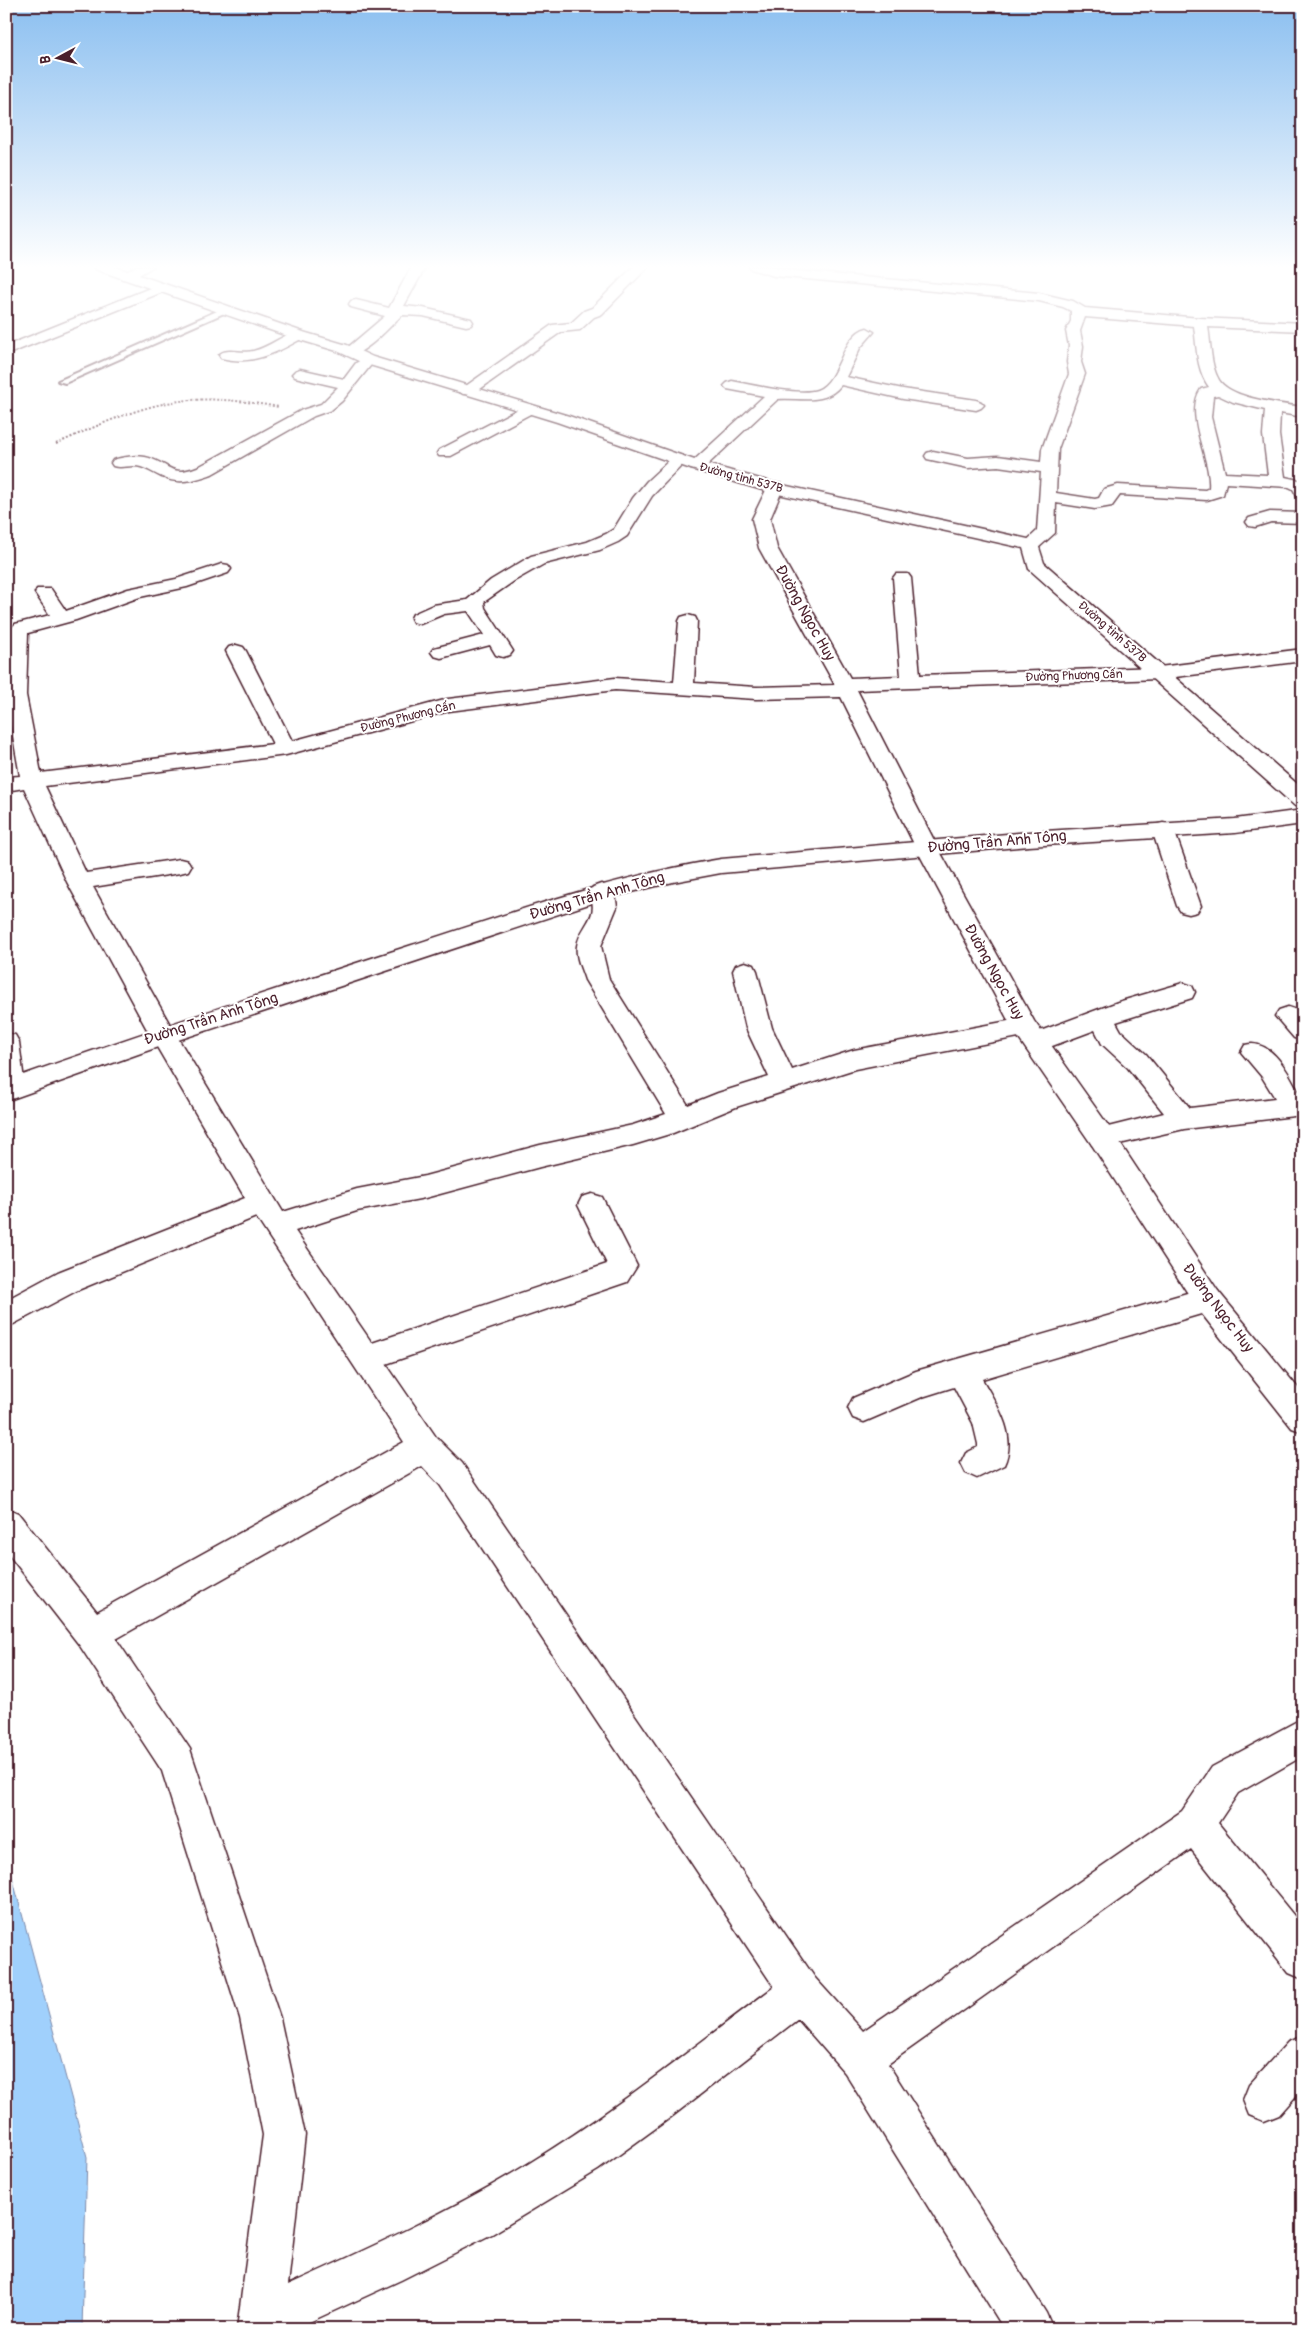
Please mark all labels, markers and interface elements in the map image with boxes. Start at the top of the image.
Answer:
north arrow [32,32,82,82]
text: B [37,54,55,64]
street label: Đường tỉnh 537B [698,460,784,496]
street label: Đường Ngọc Huy [771,562,839,665]
street label: Đường tỉnh 537B [1075,598,1149,666]
street label: Đường Phương Cấn [1025,666,1123,685]
street label: Đường Phương Cấn [359,697,457,736]
street label: Đường Trần Anh Tông [927,825,1067,858]
street label: Đường Trần Anh Tông [527,867,667,924]
street label: Đường Ngọc Huy [960,921,1028,1024]
street label: Đường Trần Anh Tông [141,987,280,1050]
street label: Đường Ngọc Huy [1178,1260,1258,1357]

